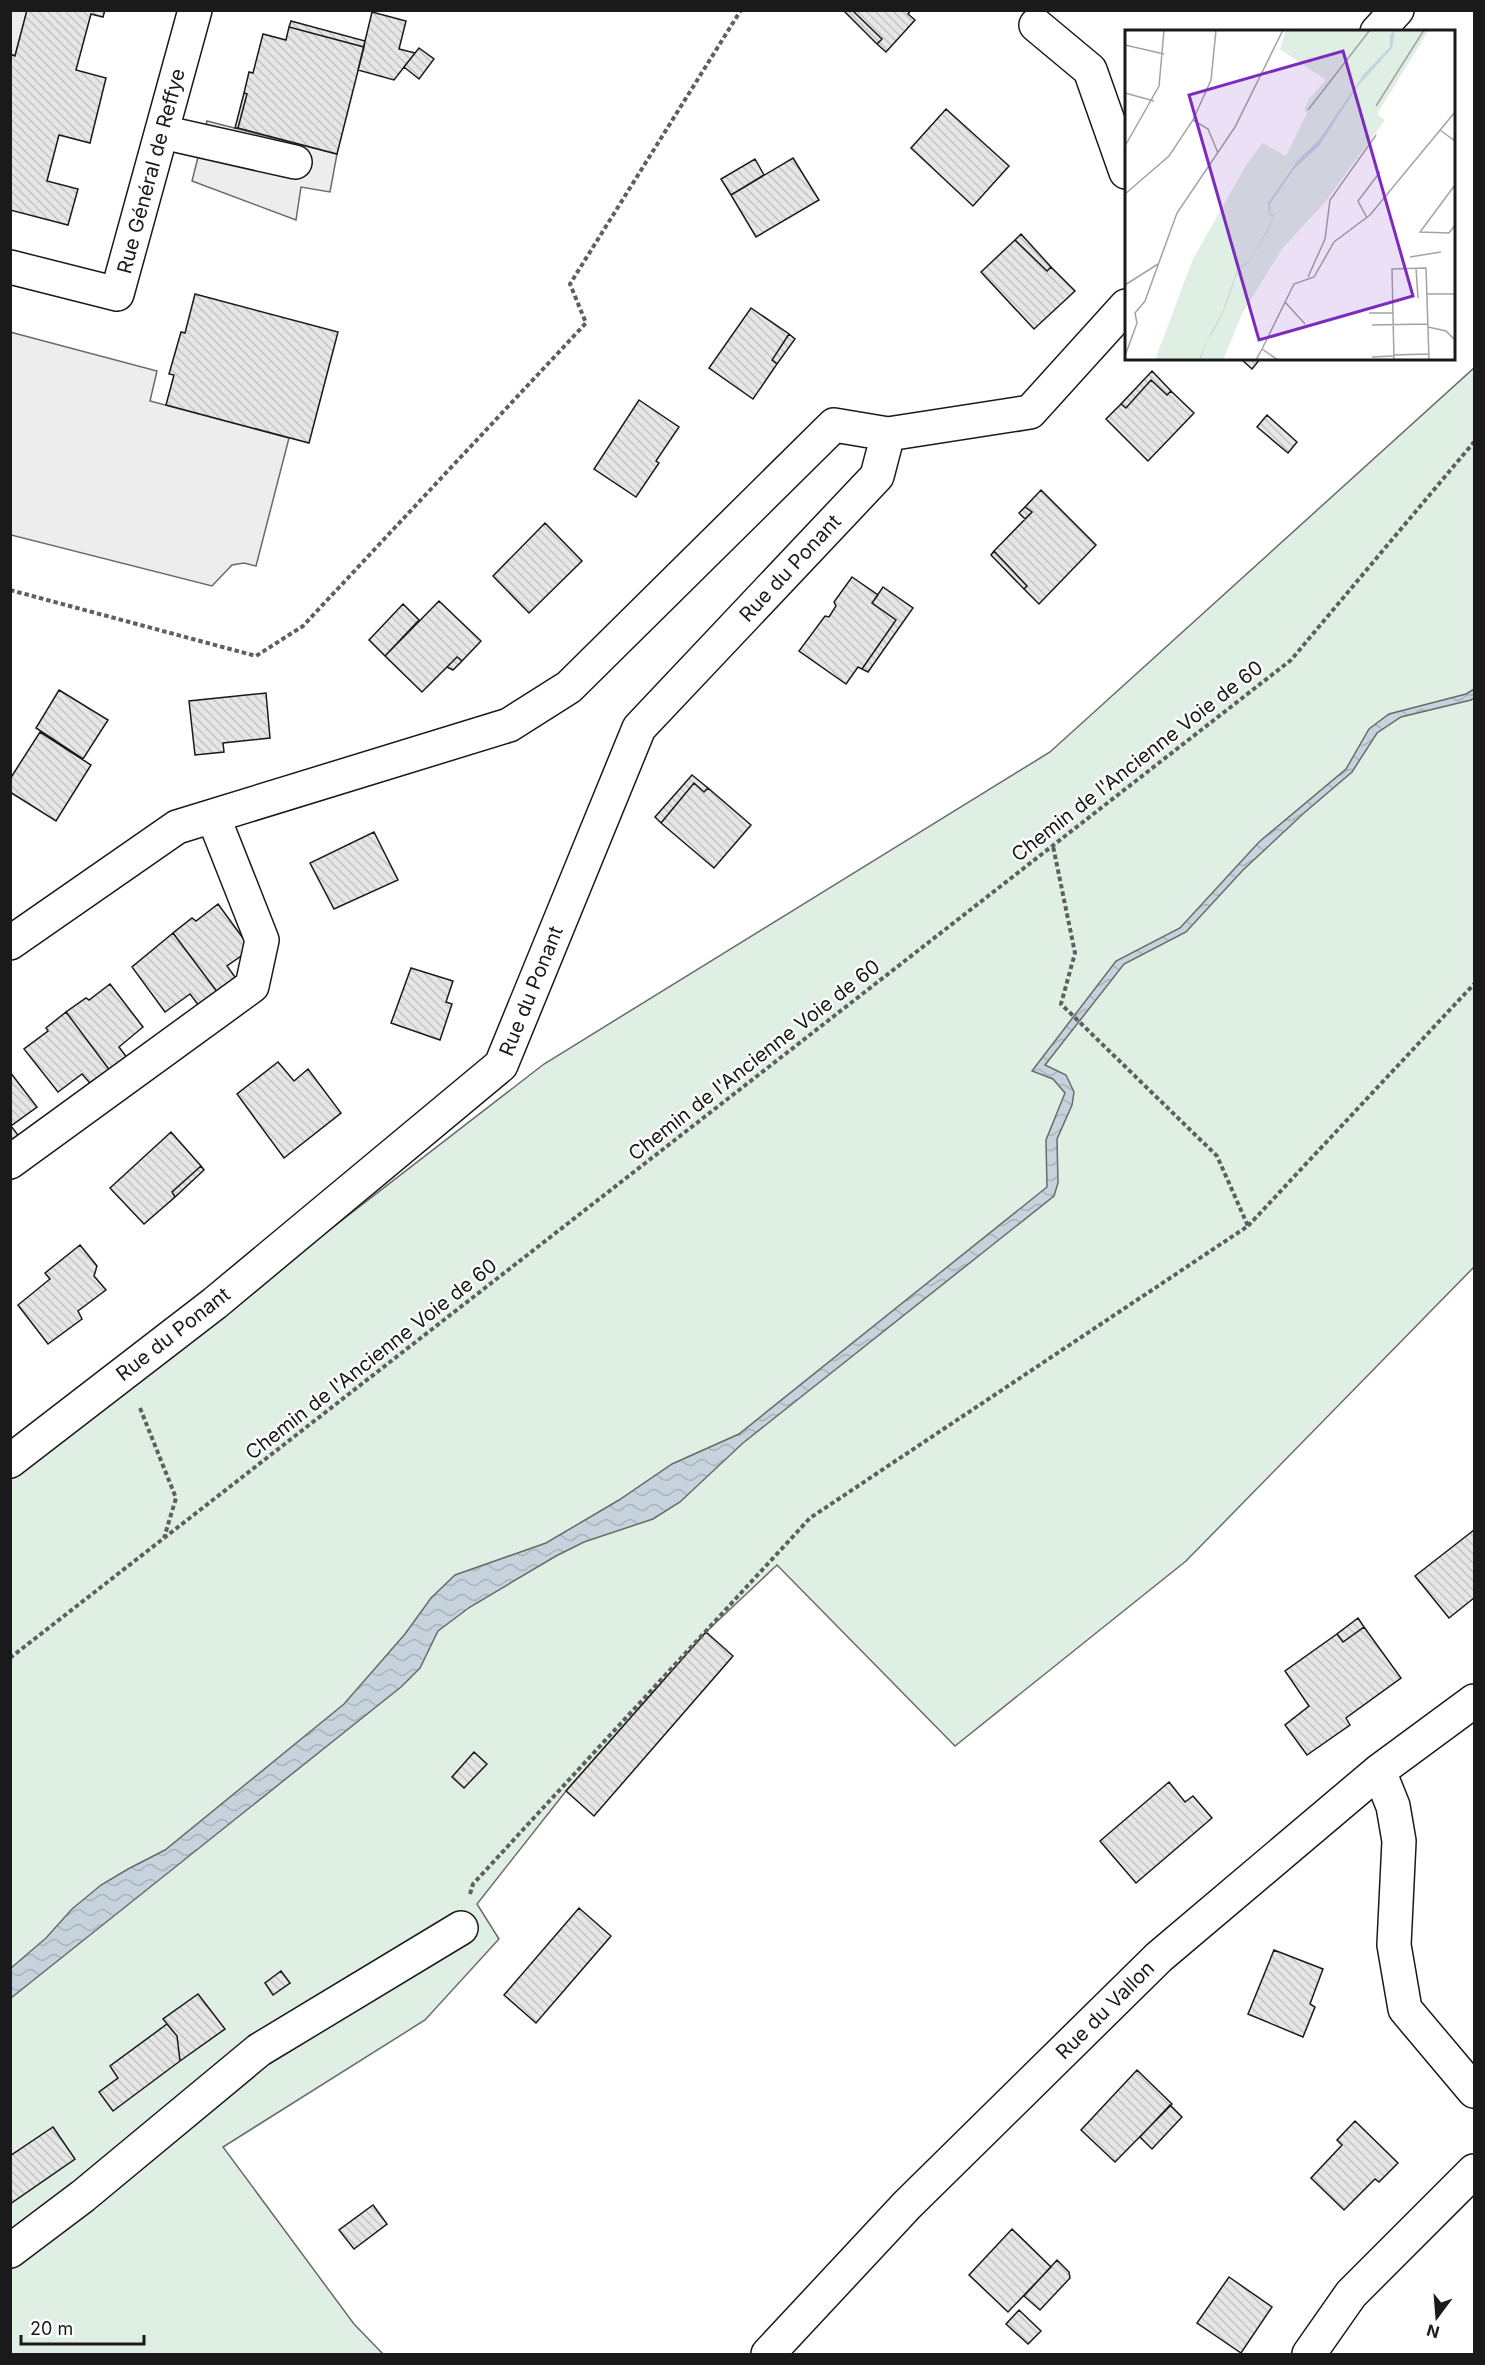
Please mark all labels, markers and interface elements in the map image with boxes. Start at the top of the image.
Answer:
inset map [1125,30,1455,360]
street label: Rue Général de Reffye [112,66,190,276]
street label: Rue du Ponant [734,509,846,627]
street label: Chemin de l'Ancienne Voie de 60 [1006,655,1268,867]
street label: Rue du Ponant [494,922,568,1059]
street label: Chemin de l'Ancienne Voie de 60 [623,954,885,1166]
street label: Chemin de l'Ancienne Voie de 60 [240,1253,502,1465]
street label: Rue du Ponant [111,1282,235,1386]
street label: Rue du Vallon [1051,1956,1159,2064]
north arrow [1407,2287,1467,2347]
scale bar [21,2308,144,2346]
text: 20 m [30,2318,73,2339]
text: N [1424,2320,1441,2343]

